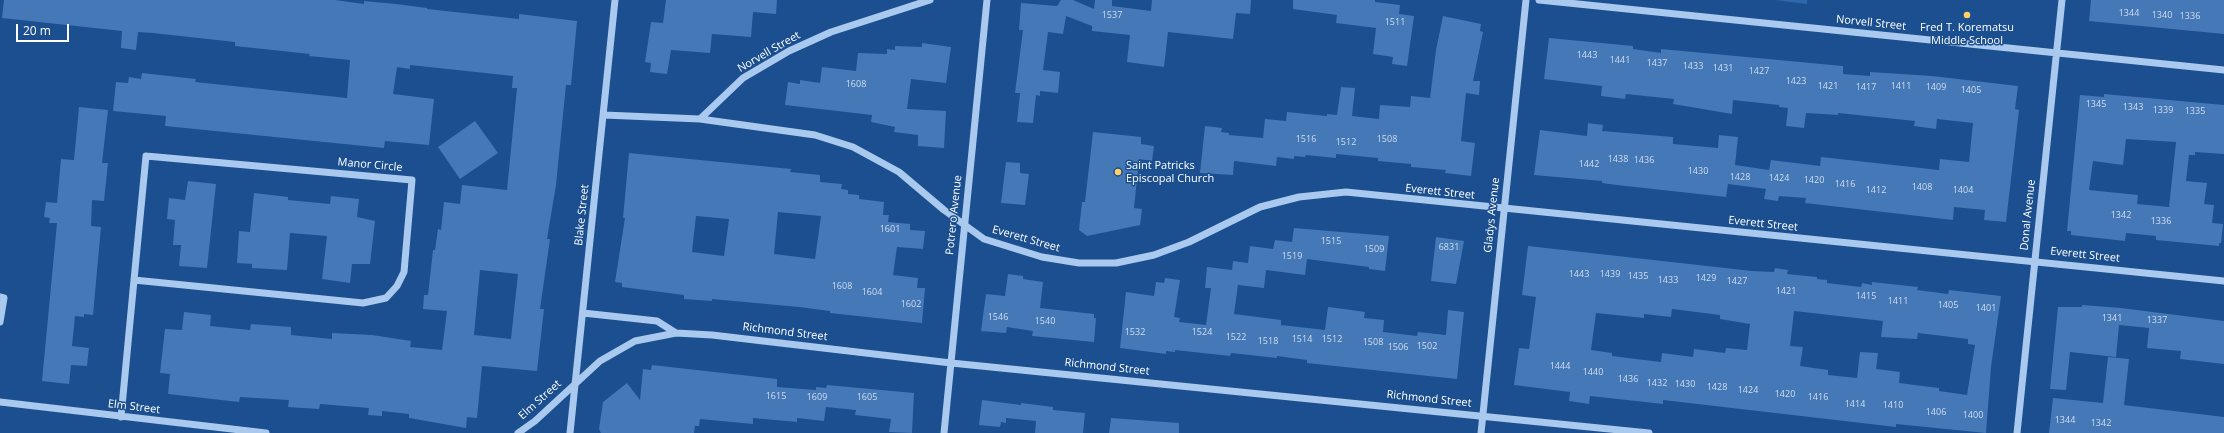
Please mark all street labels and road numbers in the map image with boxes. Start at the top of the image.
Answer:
street label: Norvell Street [1835,13,1907,33]
street label: Norvell Street [735,29,803,75]
street label: Manor Circle [337,156,403,174]
street label: Potrero Avenue [943,174,965,256]
street label: Gladys Avenue [1481,177,1503,253]
street label: Donal Avenue [2018,179,2038,251]
street label: Everett Street [1405,182,1475,202]
street label: Blake Street [572,184,592,246]
street label: Everett Street [1728,214,1798,234]
street label: Everett Street [991,223,1061,255]
street label: Everett Street [2050,245,2120,265]
street label: Richmond Street [742,320,828,344]
street label: Richmond Street [1064,356,1150,378]
street label: Elm Street [516,377,564,423]
street label: Richmond Street [1386,388,1472,410]
street label: Elm Street [107,397,161,417]

